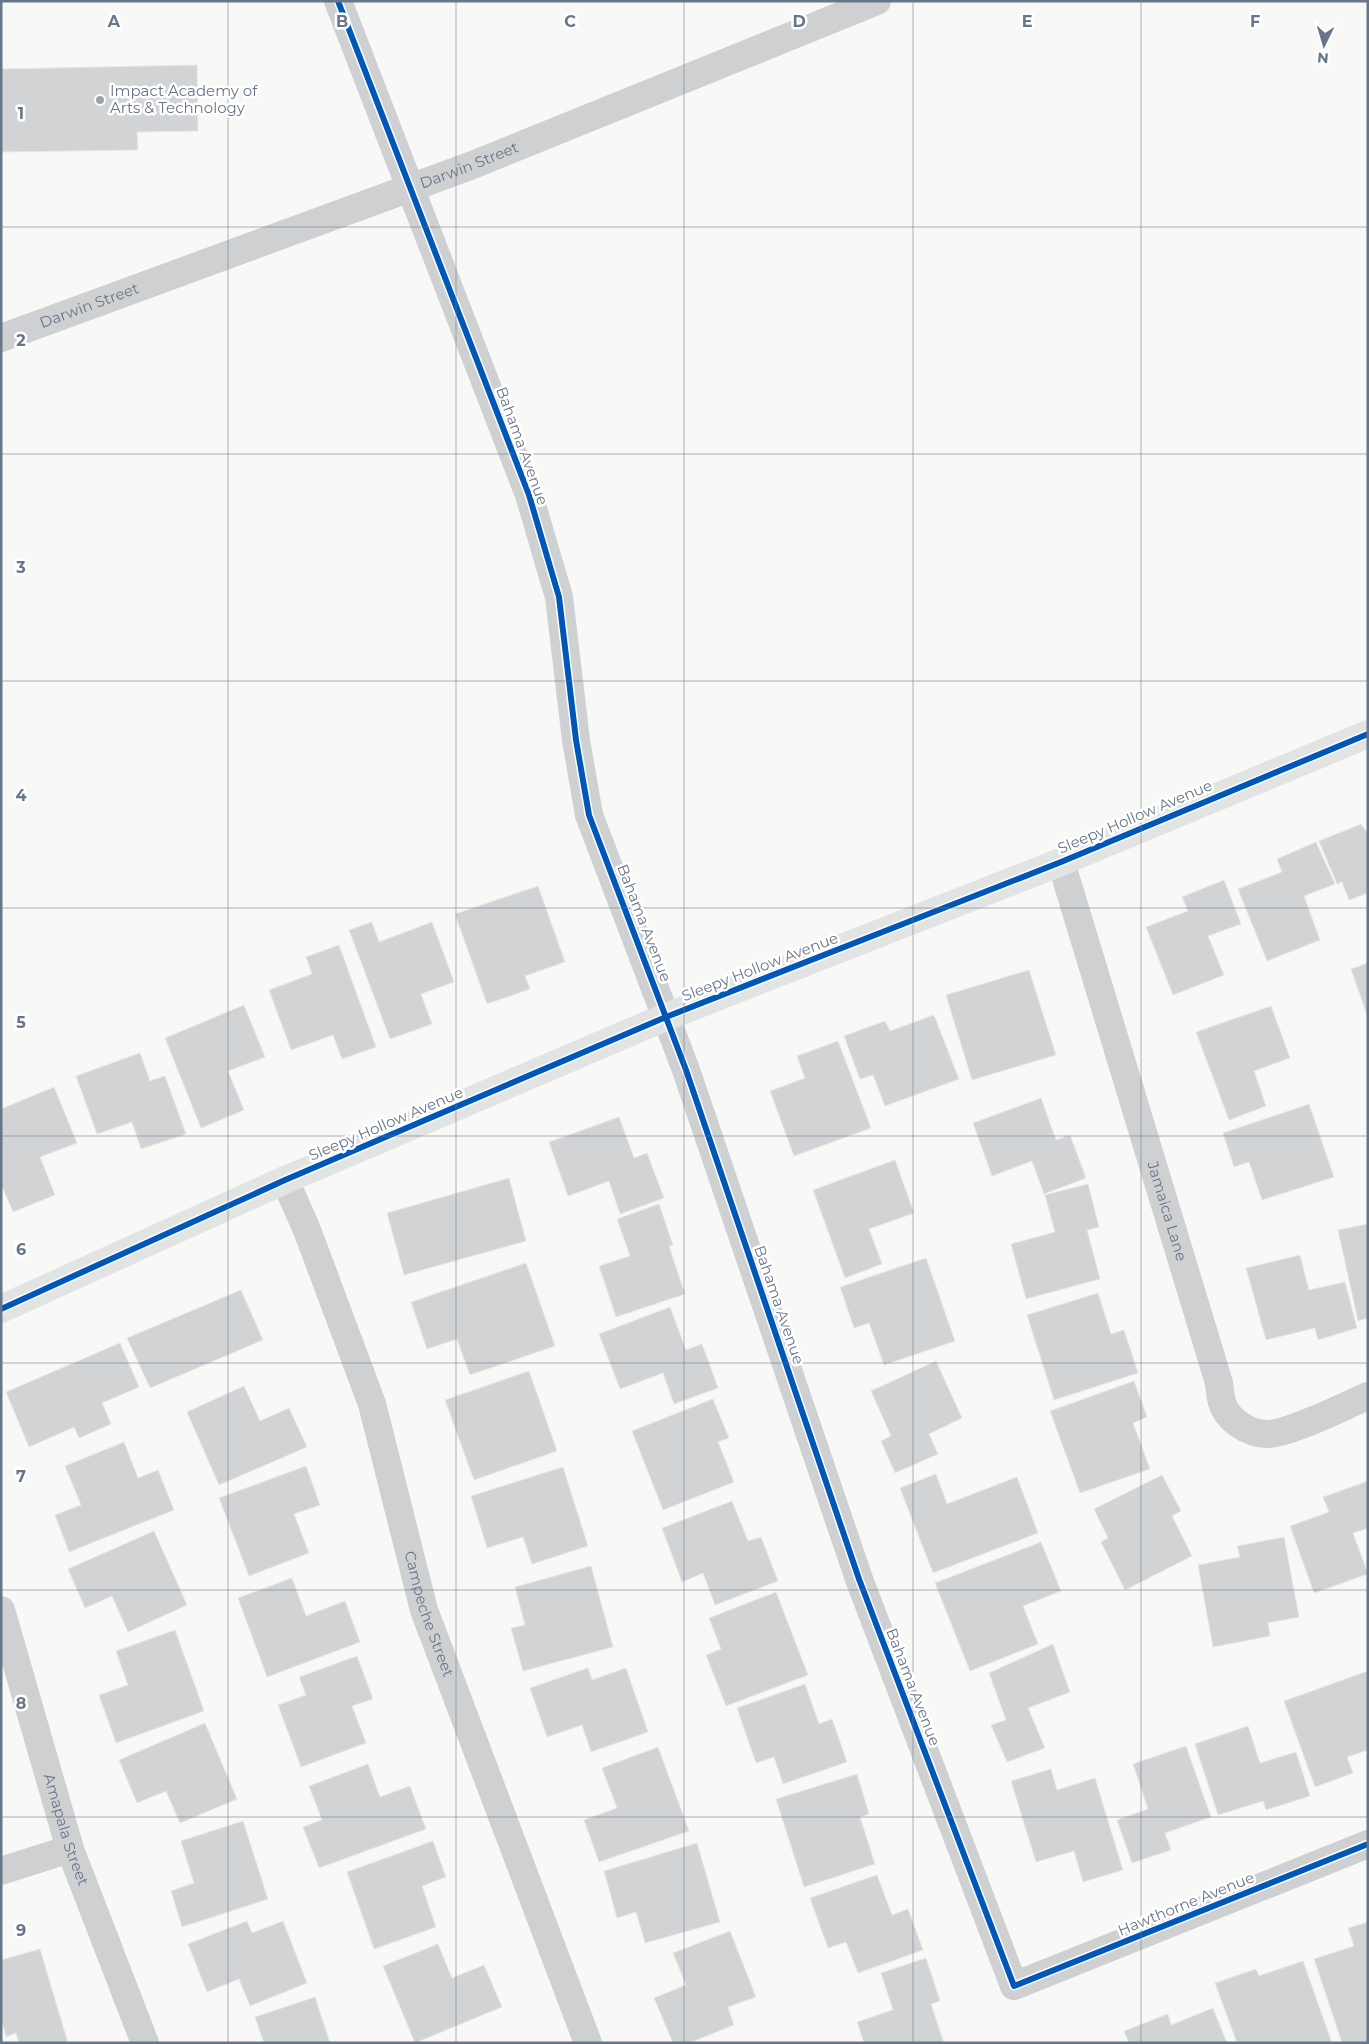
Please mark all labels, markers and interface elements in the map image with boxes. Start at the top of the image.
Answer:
text: A [107,12,121,31]
text: B [336,12,348,31]
text: C [564,12,576,31]
text: D [792,12,806,31]
text: E [1022,12,1032,31]
text: F [1250,12,1260,31]
north arrow [1299,20,1349,70]
text: N [1316,48,1329,67]
place label: Impact Academy of Arts & Technology [110,81,258,117]
marker: Impact Academy of Arts & Technology [94,94,106,106]
text: 1 [18,104,24,123]
street label: Darwin Street [417,137,521,193]
street label: Darwin Street [37,278,141,332]
text: 2 [16,331,26,350]
street label: Bahama Avenue [492,384,553,508]
text: 3 [15,558,26,577]
street label: Sleepy Hollow Avenue [1055,775,1215,858]
text: 4 [15,786,27,805]
street label: Bahama Avenue [613,861,676,984]
street label: Sleepy Hollow Avenue [679,928,841,1005]
text: 5 [16,1013,26,1032]
street label: Sleepy Hollow Avenue [306,1082,466,1165]
street label: Jamaica Lane [1143,1158,1191,1263]
text: 6 [16,1240,26,1259]
street label: Bahama Avenue [750,1243,809,1367]
text: 7 [16,1467,26,1486]
street label: Campeche Street [400,1549,458,1679]
street label: Bahama Avenue [882,1625,945,1748]
text: 8 [16,1694,26,1713]
street label: Amapala Street [40,1771,93,1888]
street label: Hawthorne Avenue [1115,1867,1257,1940]
text: 9 [16,1921,26,1940]

